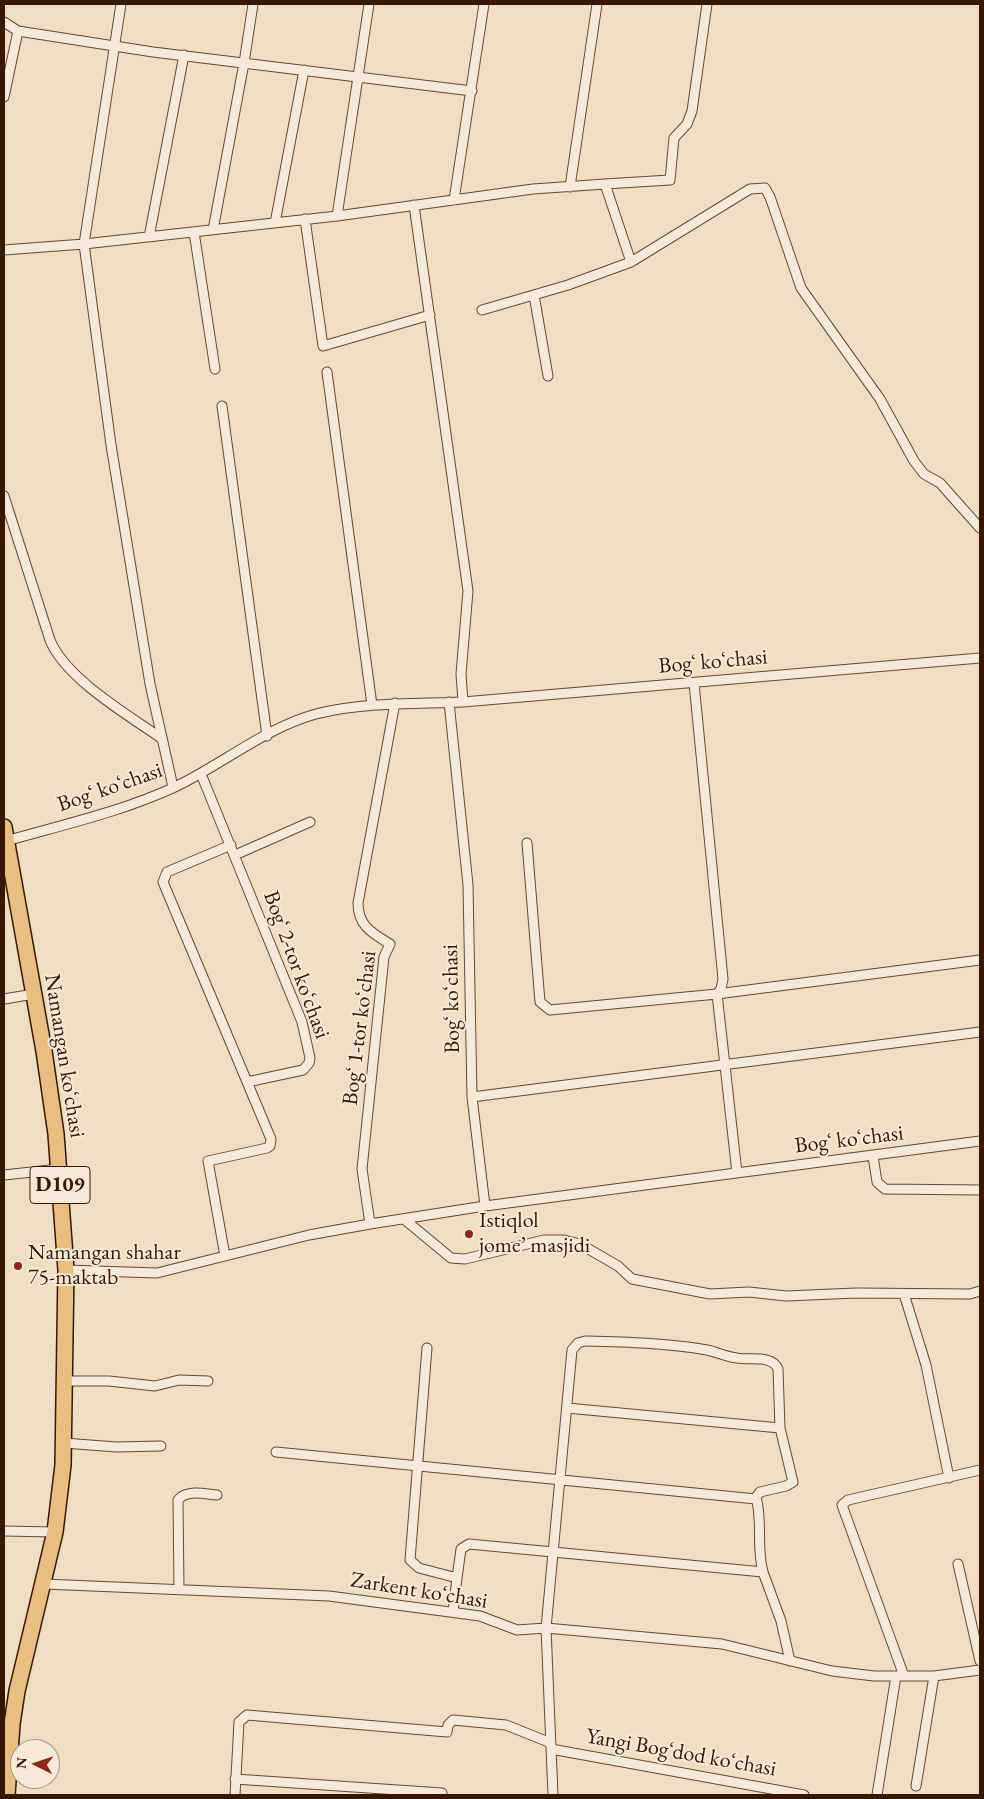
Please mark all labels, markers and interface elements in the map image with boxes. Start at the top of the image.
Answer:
street label: Bogʻ koʻchasi [657,644,769,680]
street label: Bogʻ koʻchasi [54,758,166,818]
street label: Bogʻ 2-tor koʻchasi [257,887,335,1043]
street label: Bogʻ koʻchasi [438,944,466,1054]
street label: Bogʻ 1-tor koʻchasi [337,949,383,1107]
street label: Namangan koʻchasi [38,972,90,1140]
street label: Bogʻ koʻchasi [793,1120,905,1160]
road number: D109 [30,1166,90,1204]
place label: Istiqlol jome’ masjidi [479,1208,590,1260]
marker: Istiqlol jome’ masjidi [463,1228,475,1240]
place label: Namangan shahar 75-maktab [28,1240,181,1292]
marker: Namangan shahar 75-maktab [12,1260,24,1272]
street label: Zarkent koʻchasi [349,1567,489,1615]
street label: Yangi Bogʻdod koʻchasi [584,1723,778,1783]
north arrow [10,1739,60,1789]
text: N [12,1757,30,1769]

